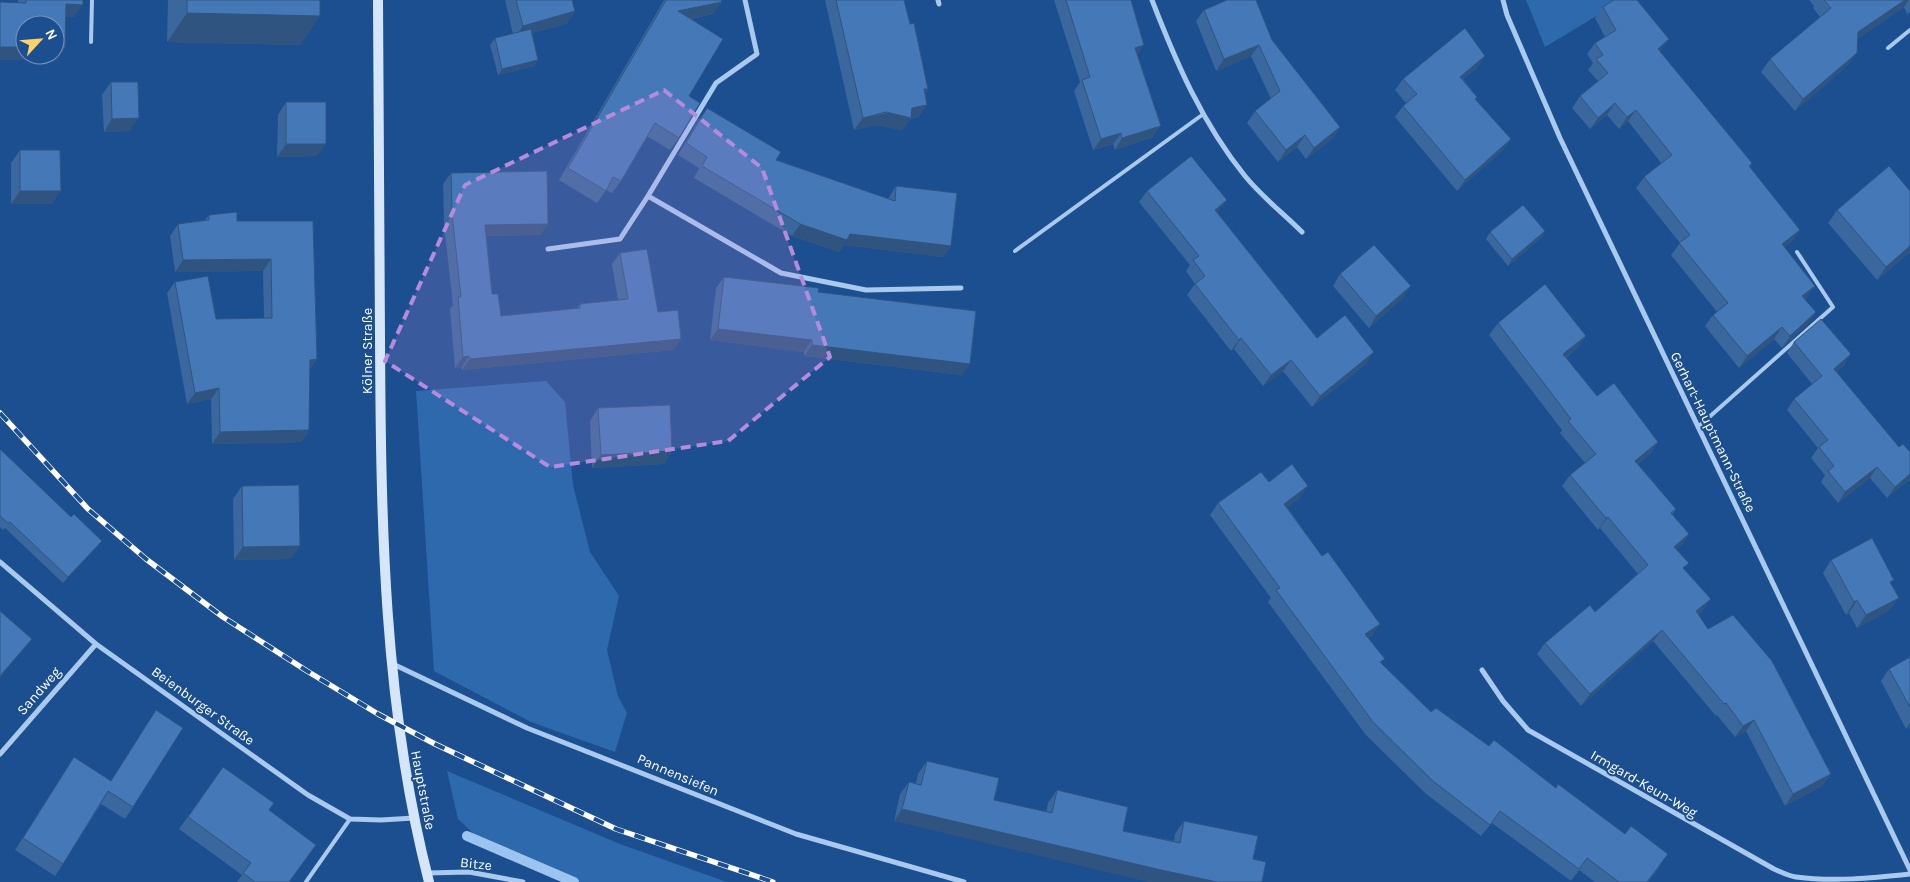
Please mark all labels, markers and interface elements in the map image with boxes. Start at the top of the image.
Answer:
north arrow [15,15,65,65]
text: N [41,26,61,43]
street label: Kölner Straße [359,308,376,394]
street label: Gerhart-Hauptmann-Straße [1667,349,1759,515]
street label: Sandweg [14,663,65,719]
street label: Beienburger Straße [148,663,258,749]
street label: Irmgard-Keun-Weg [1588,746,1701,822]
street label: Hauptstraße [407,749,439,831]
street label: Pannensiefen [635,750,721,800]
street label: Bitze [459,854,493,874]

